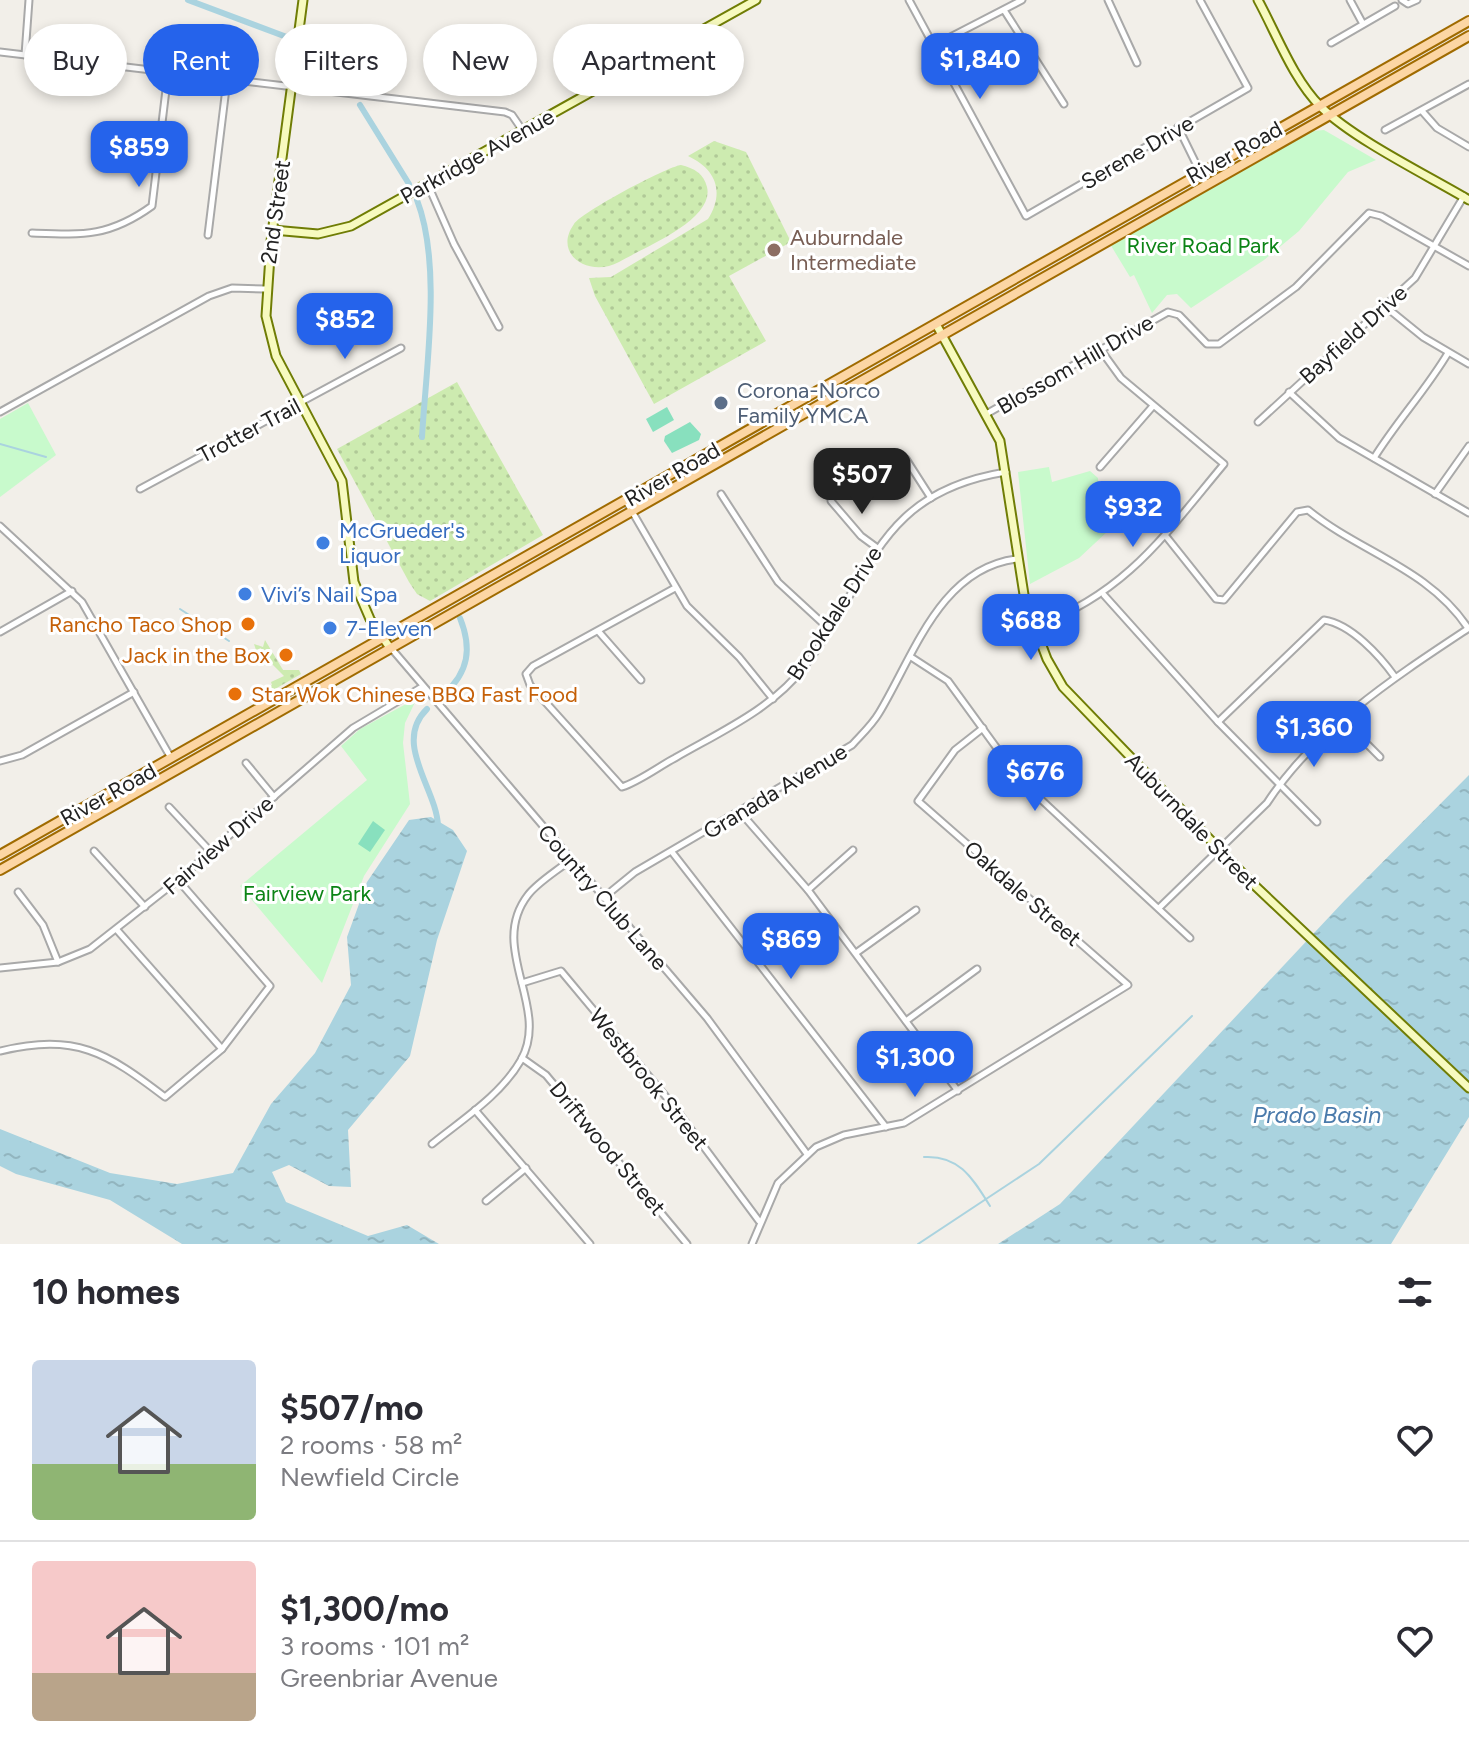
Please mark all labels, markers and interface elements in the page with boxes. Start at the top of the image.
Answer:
chip: Buy [24,24,127,96]
chip: Rent [143,24,259,96]
chip: Filters [275,24,407,96]
chip: New [423,24,537,96]
chip: Apartment [553,24,744,96]
pin: $1,840 [915,33,1045,101]
text: $1,840 [939,43,1021,75]
street label: Parkridge Avenue [395,103,559,210]
street label: Serene Drive [1076,109,1198,196]
street label: River Road [1182,115,1287,190]
pin: $859 [92,121,186,189]
text: $859 [109,131,169,163]
street label: 2nd Street [255,158,296,266]
place label: Auburndale Intermediate [790,224,916,276]
park label: River Road Park [1127,232,1280,259]
marker: Auburndale Intermediate [765,241,783,259]
street label: Bayfield Drive [1294,279,1413,390]
pin: $852 [298,293,392,361]
text: $852 [315,303,375,335]
street label: Blossom Hill Drive [992,309,1158,420]
place label: Corona-Norco Family YMCA [737,377,880,429]
street label: Trotter Trail [193,392,305,469]
marker: Corona-Norco Family YMCA [712,394,730,412]
street label: River Road [620,436,725,513]
pin: $507 [815,448,909,516]
text: $507 [832,458,892,490]
pin: $932 [1086,481,1180,549]
text: $932 [1104,491,1163,523]
place label: McGrueder's Liquor [339,517,465,569]
marker: McGrueder's Liquor [314,534,332,552]
street label: Brookdale Drive [781,541,888,685]
place label: Vivi’s Nail Spa [261,581,397,608]
marker: Vivi’s Nail Spa [236,585,254,603]
pin: $688 [984,594,1078,662]
text: $688 [1000,604,1062,636]
place label: Rancho Taco Shop [49,611,232,638]
marker: Rancho Taco Shop [239,615,257,633]
place label: 7-Eleven [346,615,432,642]
marker: 7-Eleven [321,619,339,637]
place label: Jack in the Box [122,642,271,669]
marker: Jack in the Box [277,646,295,664]
place label: Star Wok Chinese BBQ Fast Food [251,681,578,708]
marker: Star Wok Chinese BBQ Fast Food [226,685,244,703]
pin: $1,360 [1249,701,1379,769]
text: $1,360 [1275,711,1353,743]
street label: Granada Avenue [699,738,852,845]
pin: $676 [988,745,1082,813]
street label: Auburndale Street [1119,747,1264,895]
text: $676 [1005,755,1065,787]
street label: River Road [56,757,161,832]
street label: Fairview Drive [158,790,279,901]
street label: Country Club Lane [532,819,673,976]
street label: Oakdale Street [958,835,1087,952]
park label: Fairview Park [243,880,372,907]
pin: $869 [744,913,838,981]
text: $869 [761,923,821,955]
street label: Westbrook Street [583,1003,714,1156]
pin: $1,300 [850,1031,980,1099]
text: $1,300 [875,1041,955,1073]
street label: Driftwood Street [544,1076,671,1221]
water label: Prado Basin [1252,1100,1382,1129]
icon: filters [1393,1270,1437,1314]
text: 10 homes [32,1272,180,1313]
text: $507/mo [280,1388,424,1429]
icon: home [96,1392,192,1488]
icon: heart [1393,1418,1437,1462]
text: 2 rooms · 58 m² [280,1429,462,1461]
text: Newfield Circle [280,1461,459,1493]
text: $1,300/mo [280,1589,449,1630]
icon: home [96,1593,192,1689]
icon: heart [1393,1619,1437,1663]
text: 3 rooms · 101 m² [280,1630,469,1662]
text: Greenbriar Avenue [280,1662,498,1694]

